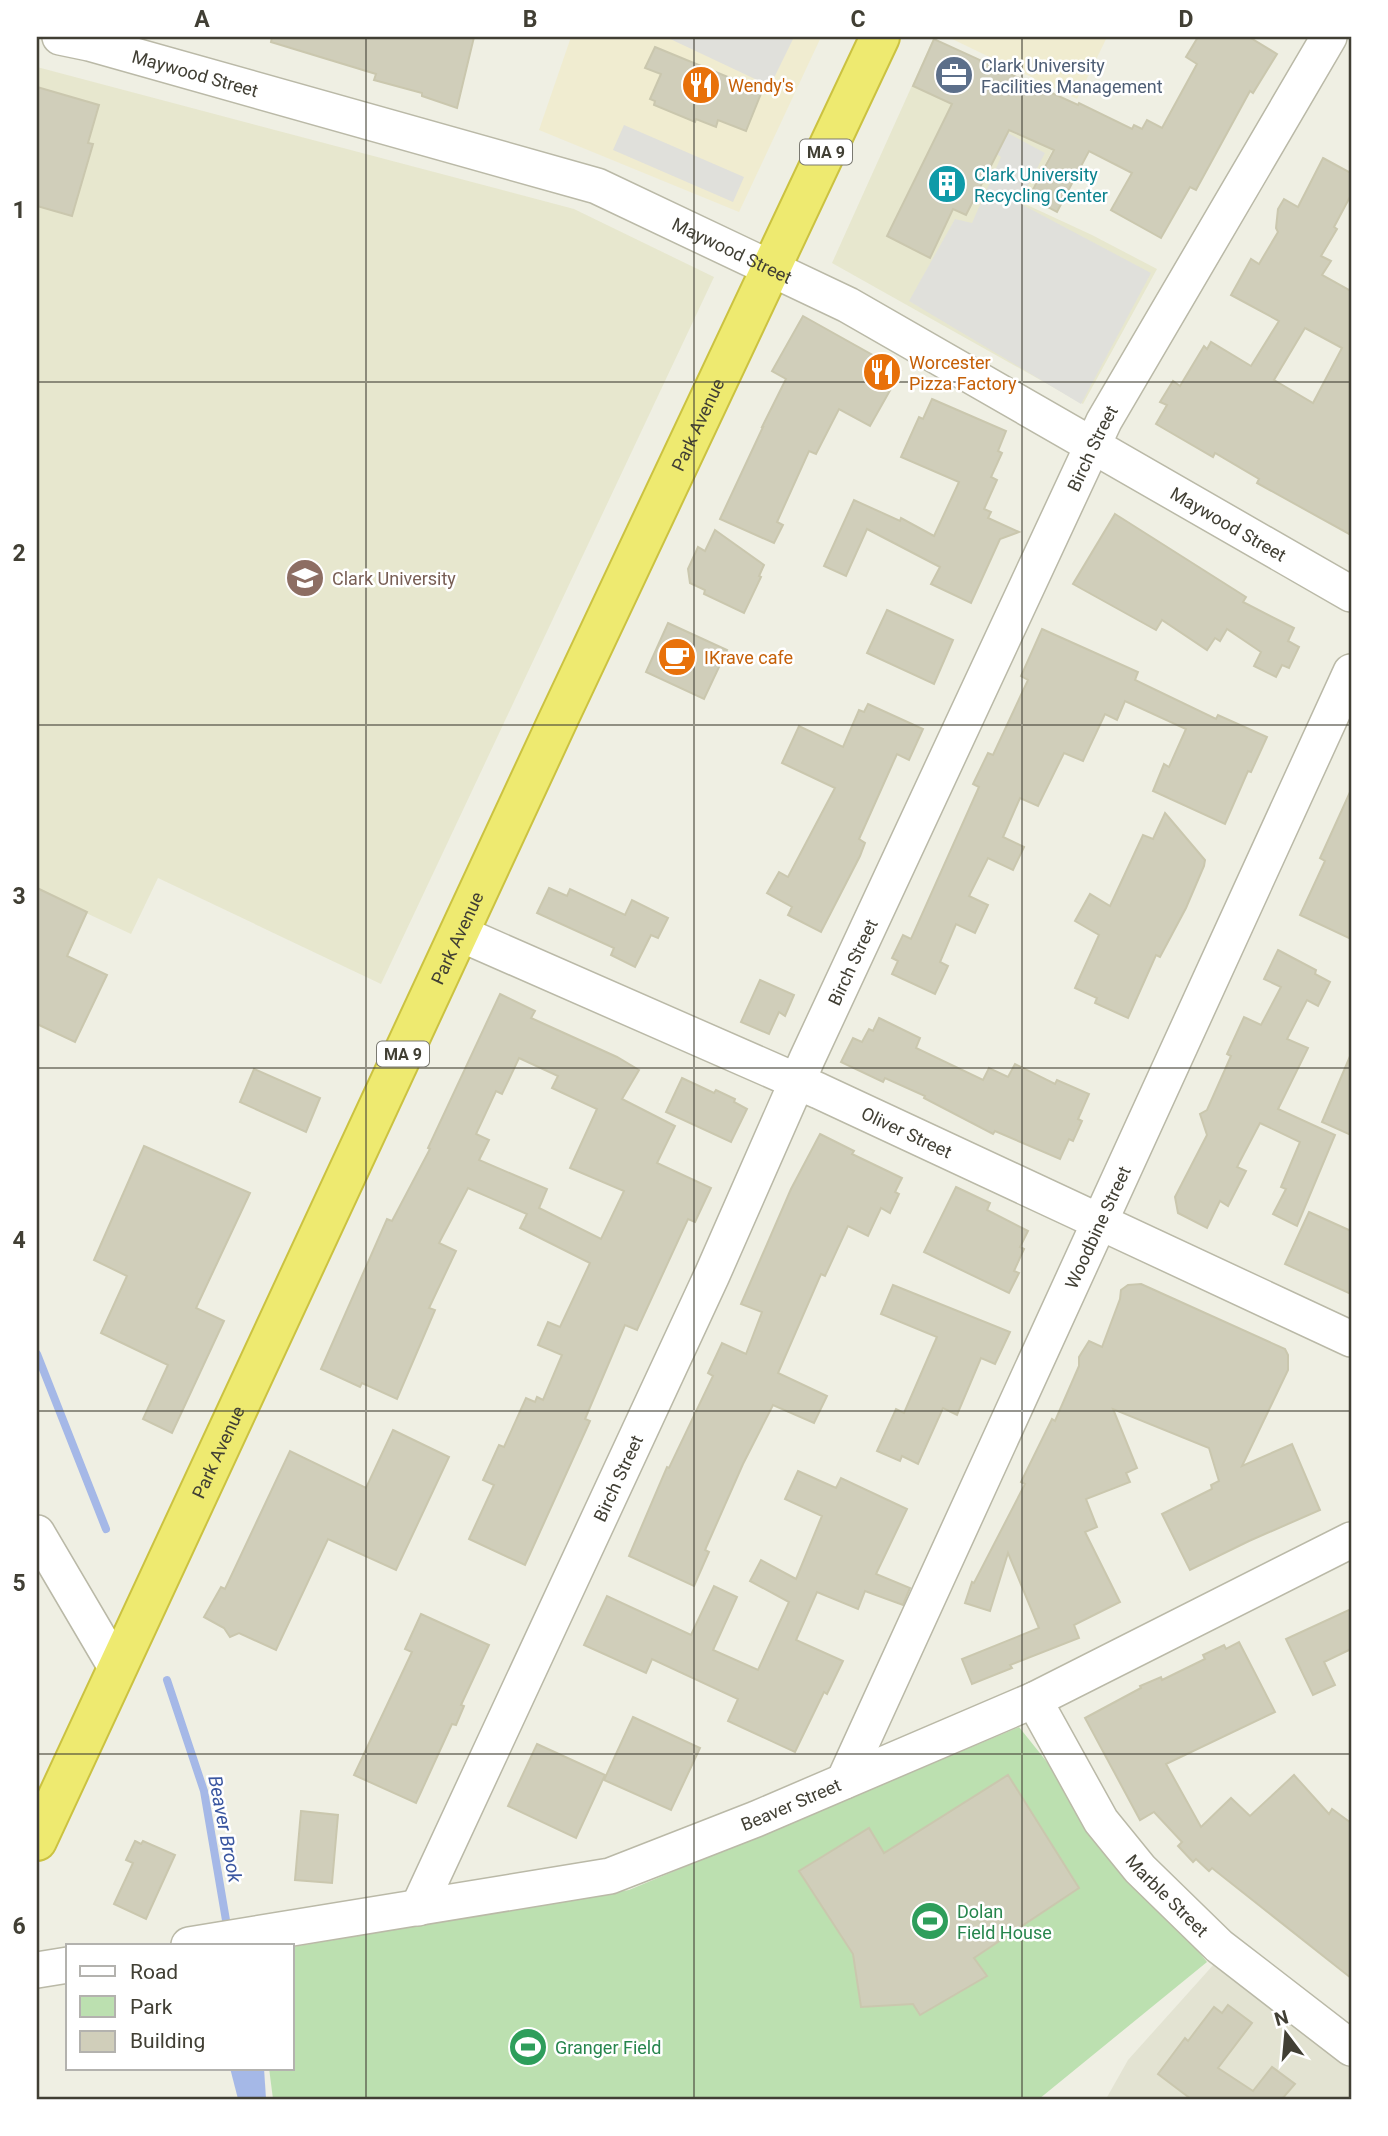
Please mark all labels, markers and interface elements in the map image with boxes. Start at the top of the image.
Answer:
text: A [194,6,210,33]
text: B [523,6,537,33]
text: C [850,6,866,33]
text: D [1179,6,1193,33]
street label: Maywood Street [130,45,261,101]
office icon: Clark University Facilities Management [933,54,975,96]
place label: Clark University Facilities Management [981,55,1163,97]
restaurant icon: Wendy's [680,64,722,106]
place label: Wendy's [728,75,794,96]
road number: MA 9 [800,140,852,164]
building icon: Clark University Recycling Center [926,163,968,205]
place label: Clark University Recycling Center [974,164,1108,206]
text: 1 [12,197,26,224]
street label: Maywood Street [669,213,796,288]
restaurant icon: Worcester Pizza Factory [861,351,903,393]
place label: Worcester Pizza Factory [909,352,1017,394]
street label: Park Avenue [667,375,728,474]
street label: Birch Street [1062,401,1122,494]
street label: Maywood Street [1167,482,1290,565]
text: 2 [12,540,26,567]
school or university icon: Clark University [284,557,326,599]
place label: Clark University [332,568,456,589]
cafe icon: IKrave cafe [656,636,698,678]
place label: IKrave cafe [704,647,793,668]
text: 3 [12,883,26,910]
street label: Park Avenue [426,888,487,987]
street label: Birch Street [823,915,881,1008]
road number: MA 9 [377,1042,429,1066]
street label: Oliver Street [858,1102,955,1162]
street label: Woodbine Street [1060,1162,1134,1292]
text: 4 [12,1227,26,1254]
street label: Park Avenue [187,1402,248,1502]
street label: Birch Street [589,1431,647,1525]
text: 5 [12,1570,26,1597]
street label: Beaver Street [738,1773,844,1834]
water label: Beaver Brook [203,1774,247,1885]
street label: Marble Street [1122,1850,1213,1941]
sports icon: Dolan Field House [909,1900,951,1942]
place label: Dolan Field House [957,1901,1052,1943]
text: 6 [12,1913,26,1940]
legend [66,1944,294,2070]
text: Road [130,1960,178,1984]
text: Park [130,1995,173,2019]
north arrow [1252,2000,1322,2070]
text: N [1272,2005,1291,2031]
sports icon: Granger Field [507,2026,549,2068]
text: Building [130,2029,205,2053]
place label: Granger Field [555,2037,661,2058]

